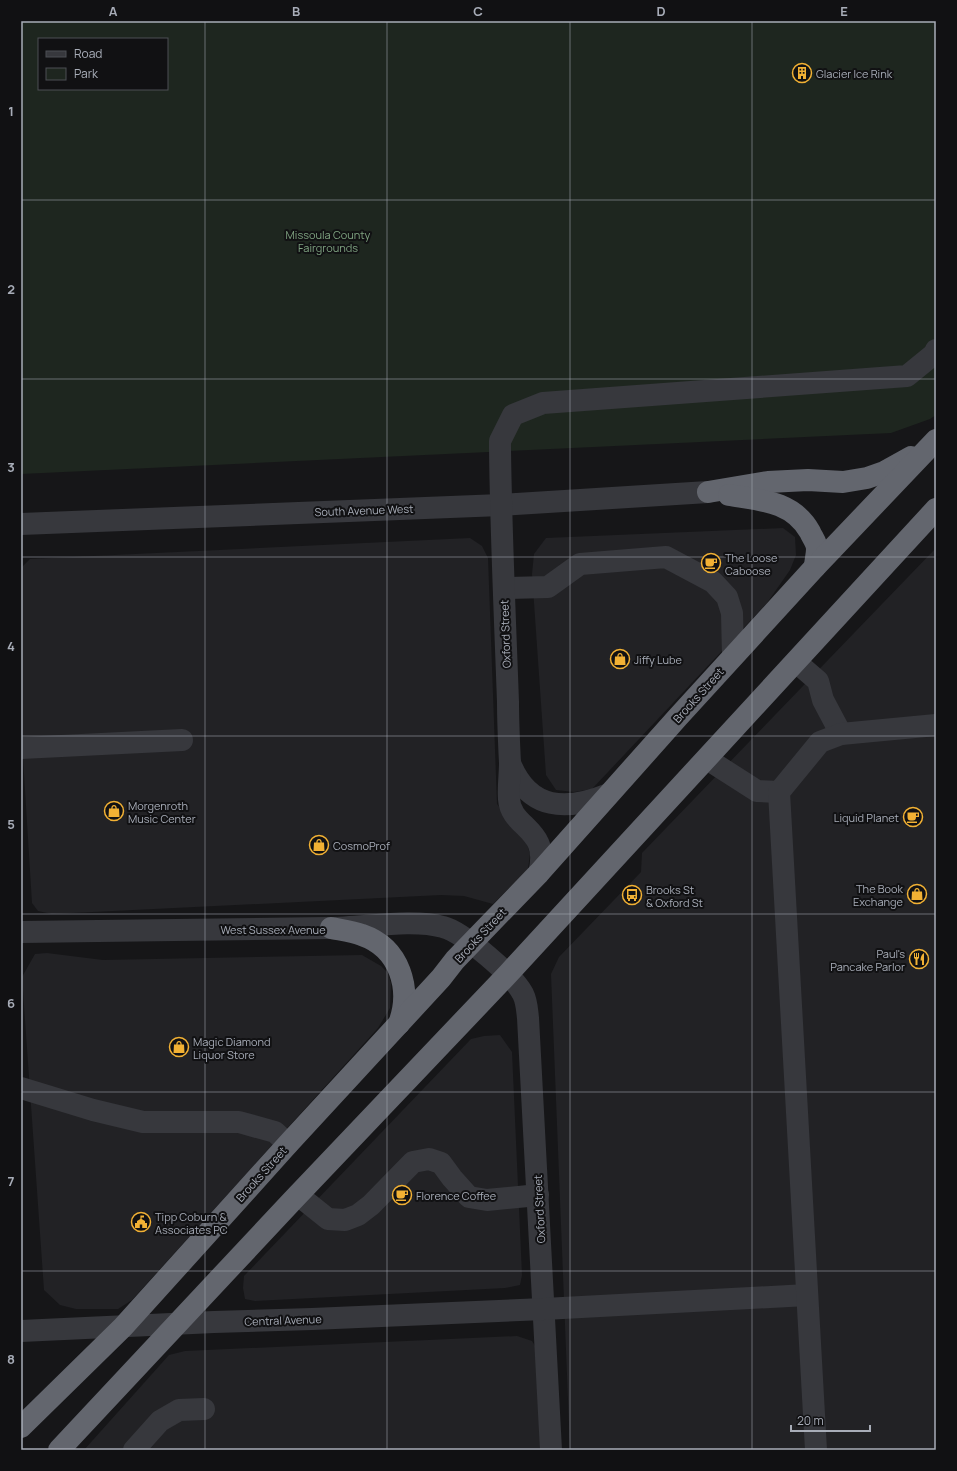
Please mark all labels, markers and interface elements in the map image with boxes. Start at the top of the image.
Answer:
text: A [109,2,118,20]
text: B [292,2,300,20]
text: C [473,2,483,20]
text: D [656,2,666,20]
text: E [840,2,848,20]
legend [38,38,168,90]
text: Road [74,45,102,62]
building icon: Glacier Ice Rink [791,62,813,84]
text: Park [74,65,99,82]
place label: Glacier Ice Rink [816,66,893,81]
text: 1 [8,102,14,120]
park label: Missoula County Fairgrounds [286,227,371,255]
text: 2 [7,280,15,298]
text: 3 [7,458,15,476]
street label: South Avenue West [314,501,414,519]
place label: The Loose Caboose [725,550,778,578]
cafe icon: The Loose Caboose [700,552,722,574]
street label: Oxford Street [496,599,514,669]
text: 4 [7,637,15,655]
shop icon: Jiffy Lube [609,648,631,670]
place label: Jiffy Lube [634,652,683,667]
street label: Brooks Street [669,664,727,726]
place label: Morgenroth Music Center [128,798,196,826]
shop icon: Morgenroth Music Center [103,800,125,822]
cafe icon: Liquid Planet [902,806,924,828]
place label: Liquid Planet [834,810,899,825]
text: 5 [7,815,15,833]
shop icon: CosmoProf [308,834,330,856]
place label: CosmoProf [333,838,390,853]
place label: The Book Exchange [853,881,904,909]
place label: Brooks St & Oxford St [646,882,703,910]
shop icon: The Book Exchange [906,883,928,905]
bus stop icon: Brooks St & Oxford St [621,884,643,906]
street label: Brooks Street [451,905,509,965]
street label: West Sussex Avenue [220,922,326,937]
place label: Paul's Pancake Parlor [830,946,905,974]
restaurant icon: Paul's Pancake Parlor [908,948,930,970]
text: 6 [7,994,15,1012]
place label: Magic Diamond Liquor Store [193,1034,271,1062]
shop icon: Magic Diamond Liquor Store [168,1036,190,1058]
street label: Brooks Street [232,1143,290,1205]
text: 7 [8,1172,15,1190]
street label: Oxford Street [530,1174,548,1244]
cafe icon: Florence Coffee [391,1184,413,1206]
place label: Florence Coffee [416,1188,497,1203]
place label: Tipp Coburn & Associates PC [155,1209,228,1237]
public building icon: Tipp Coburn & Associates PC [130,1211,152,1233]
street label: Central Avenue [244,1311,322,1329]
text: 8 [7,1350,15,1368]
scale bar [791,1407,870,1433]
text: 20 m [797,1412,824,1429]

